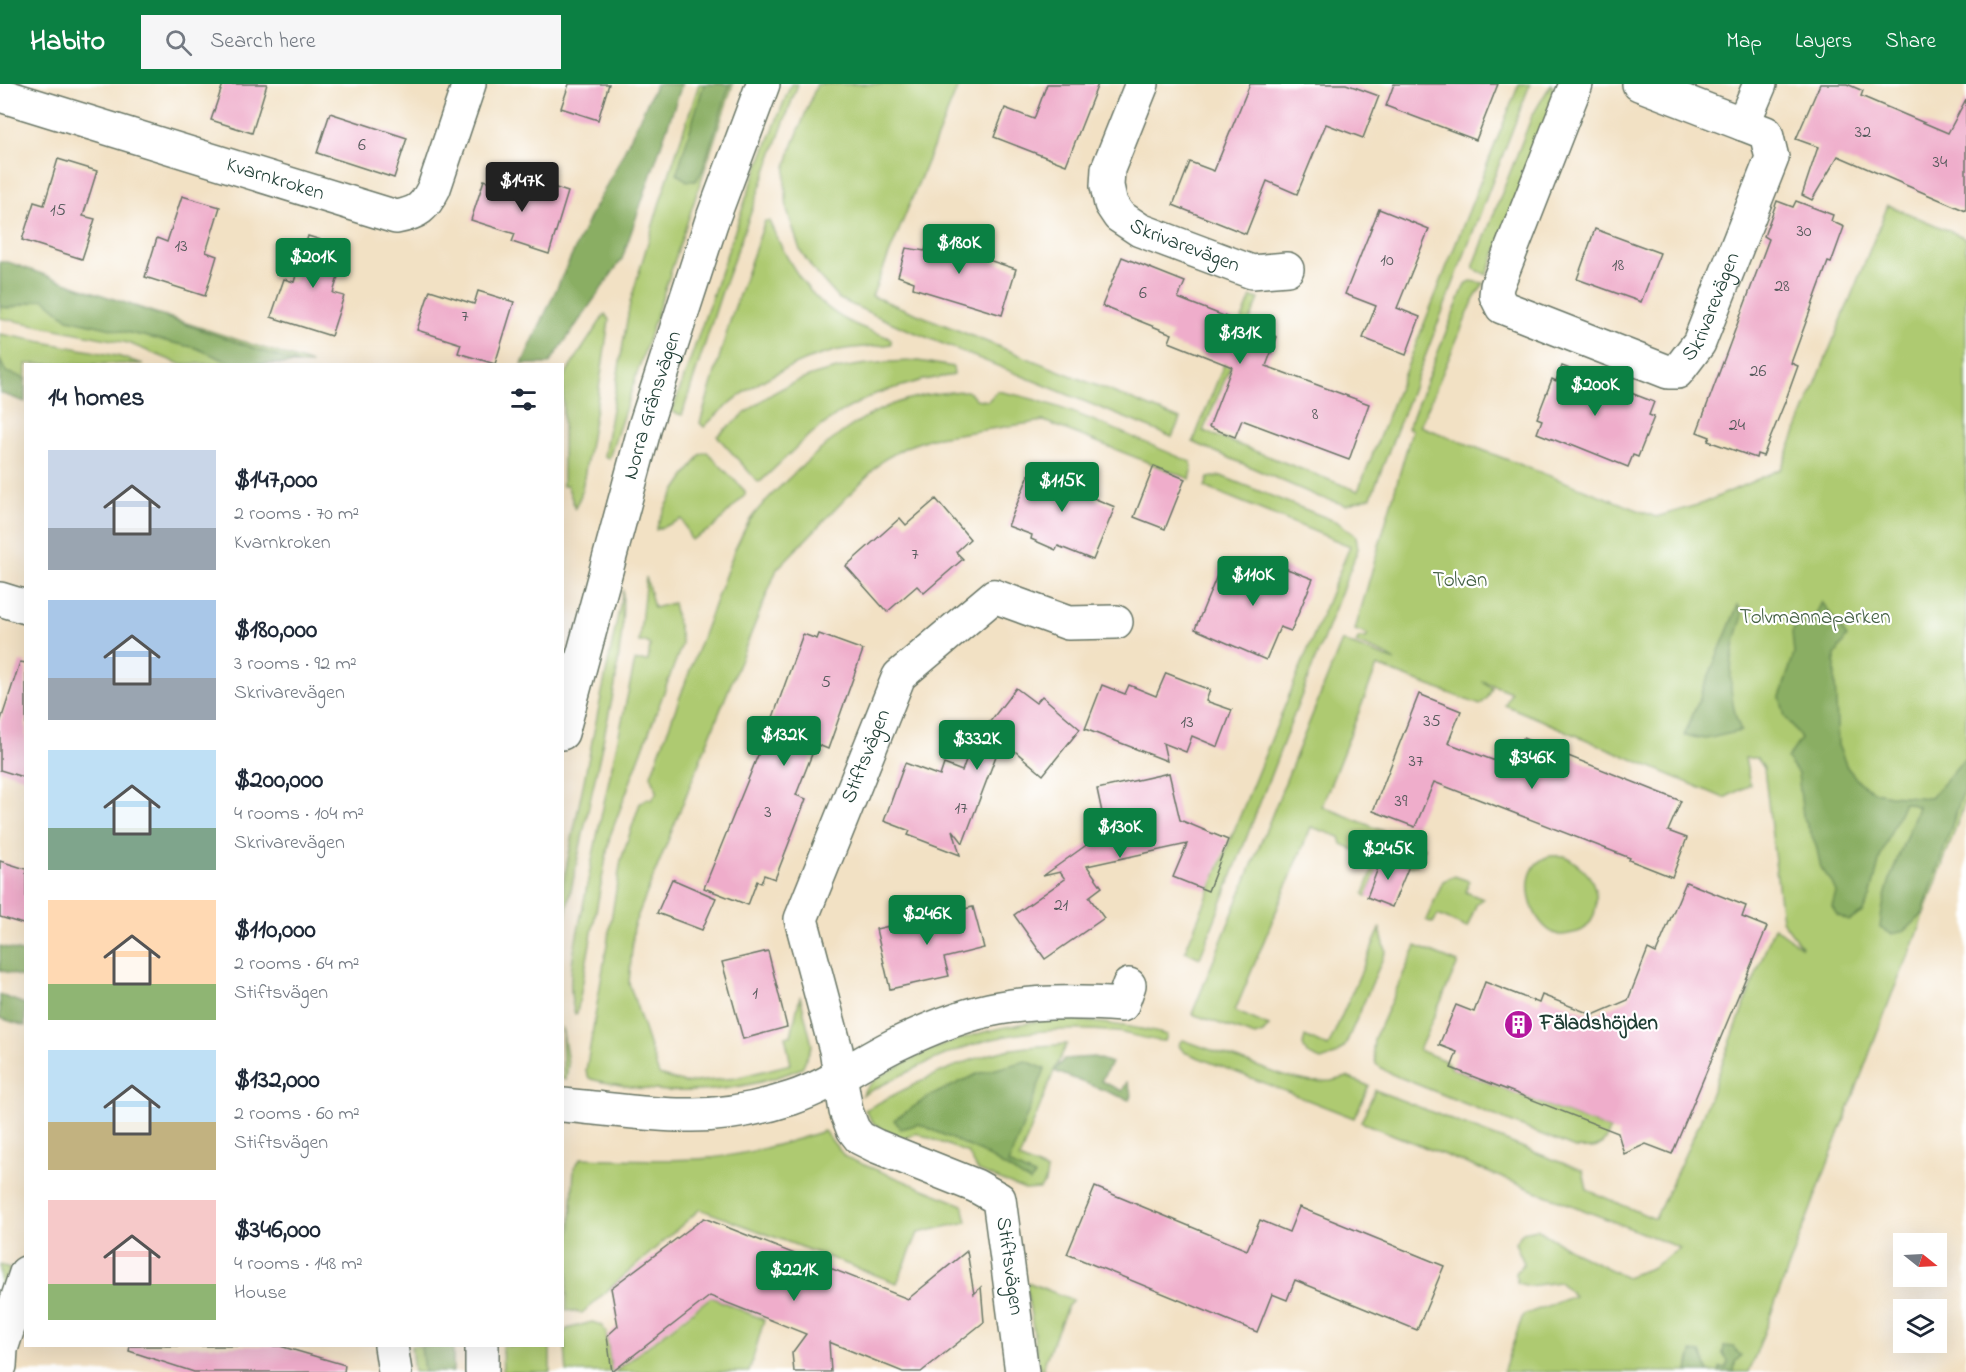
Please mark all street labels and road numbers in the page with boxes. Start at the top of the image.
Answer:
street label: Kvarnkroken [222,151,328,209]
street label: Skrivarevägen [1123,211,1244,281]
street label: Skrivarevägen [1675,248,1748,368]
street label: Norra Gränsvägen [616,327,690,483]
street label: Stiftsvägen [834,705,899,808]
street label: Stiftsvägen [985,1215,1031,1317]

